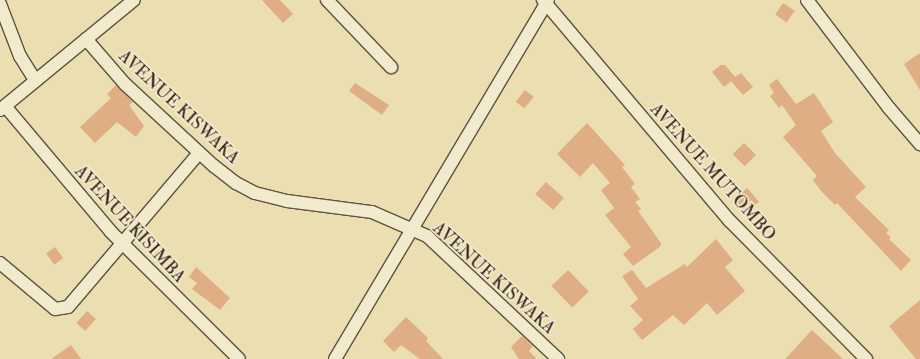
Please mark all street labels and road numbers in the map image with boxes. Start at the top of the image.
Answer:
street label: AVENUE KISWAKA [115,46,243,168]
street label: AVENUE MUTOMBO [646,99,780,245]
street label: AVENUE KISIMBA [70,161,190,287]
street label: AVENUE KISWAKA [429,218,559,338]

